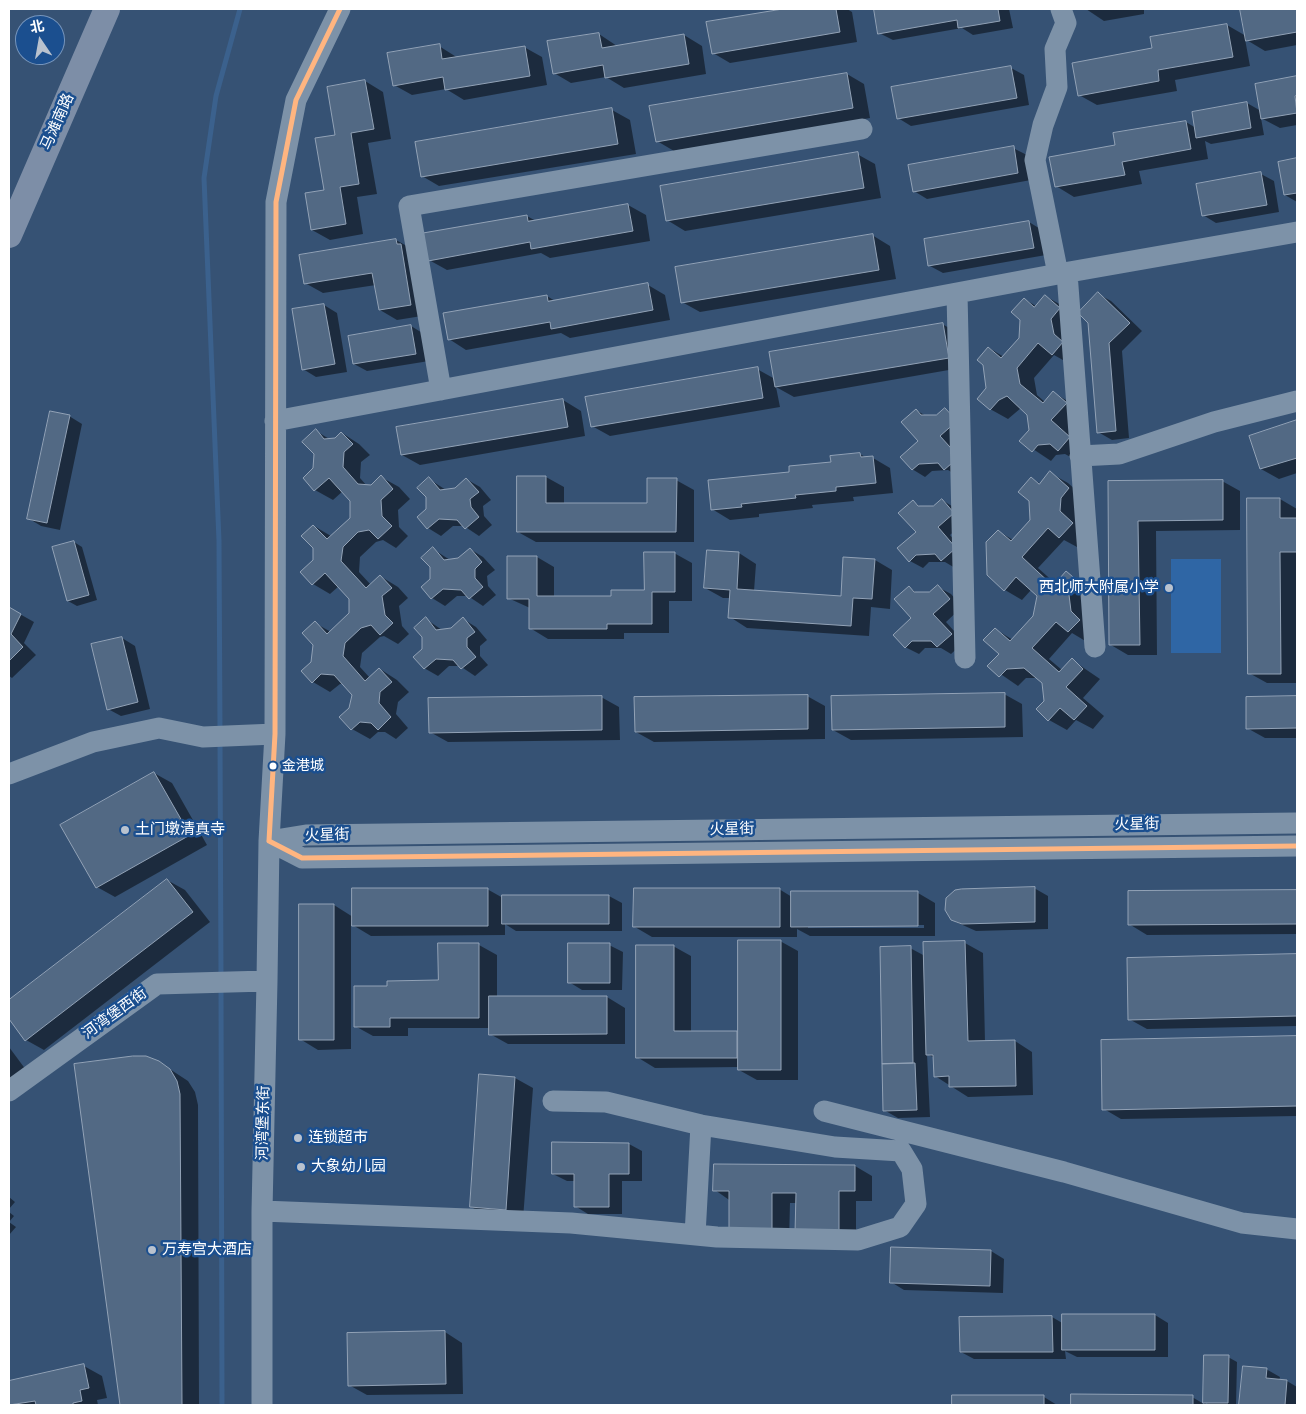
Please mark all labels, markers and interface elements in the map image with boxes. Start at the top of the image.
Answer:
north arrow [15,15,65,65]
text: 北 [28,15,46,38]
street label: 马滩南路 [38,91,78,153]
place label: 西北师大附属小学 [1039,579,1159,597]
marker: 西北师大附属小学 [1163,582,1175,594]
place label: 金港城 [282,758,324,774]
marker: 金港城 [268,761,278,771]
street label: 火星街 [1114,816,1160,834]
place label: 土门墩清真寺 [135,821,225,839]
street label: 火星街 [709,821,755,839]
marker: 土门墩清真寺 [119,824,131,836]
street label: 火星街 [304,826,350,846]
street label: 河湾堡西街 [79,985,151,1043]
street label: 河湾堡东街 [254,1085,274,1161]
place label: 连锁超市 [308,1129,368,1147]
marker: 连锁超市 [292,1132,304,1144]
place label: 大象幼儿园 [311,1158,386,1176]
marker: 大象幼儿园 [295,1161,307,1173]
place label: 万寿宫大酒店 [162,1241,252,1259]
marker: 万寿宫大酒店 [146,1244,158,1256]

